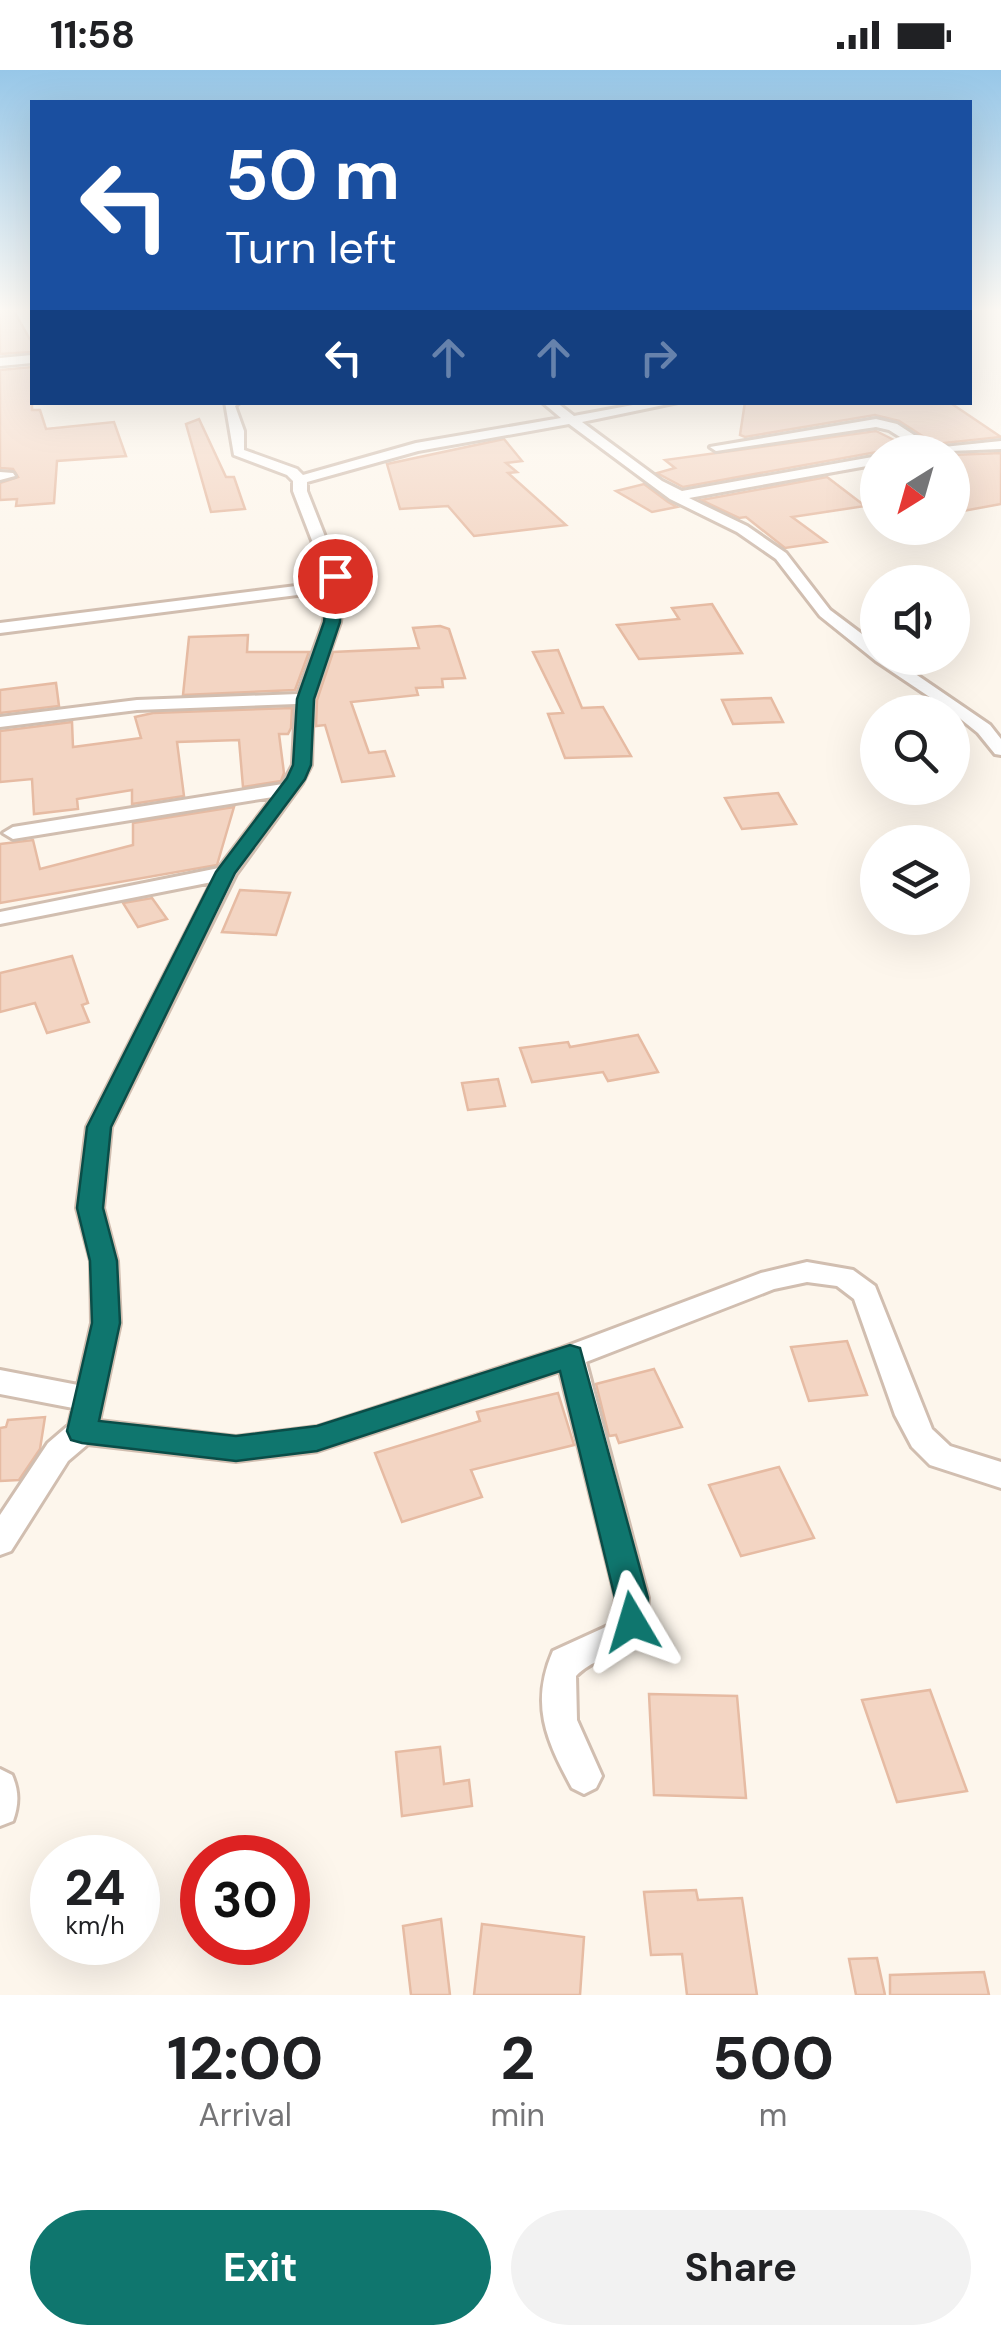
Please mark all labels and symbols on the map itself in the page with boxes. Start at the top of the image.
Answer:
north arrow [860,435,970,545]
pin [293,534,378,619]
position arrow [580,1570,684,1674]
speed limit sign: 30 [180,1835,310,1965]

